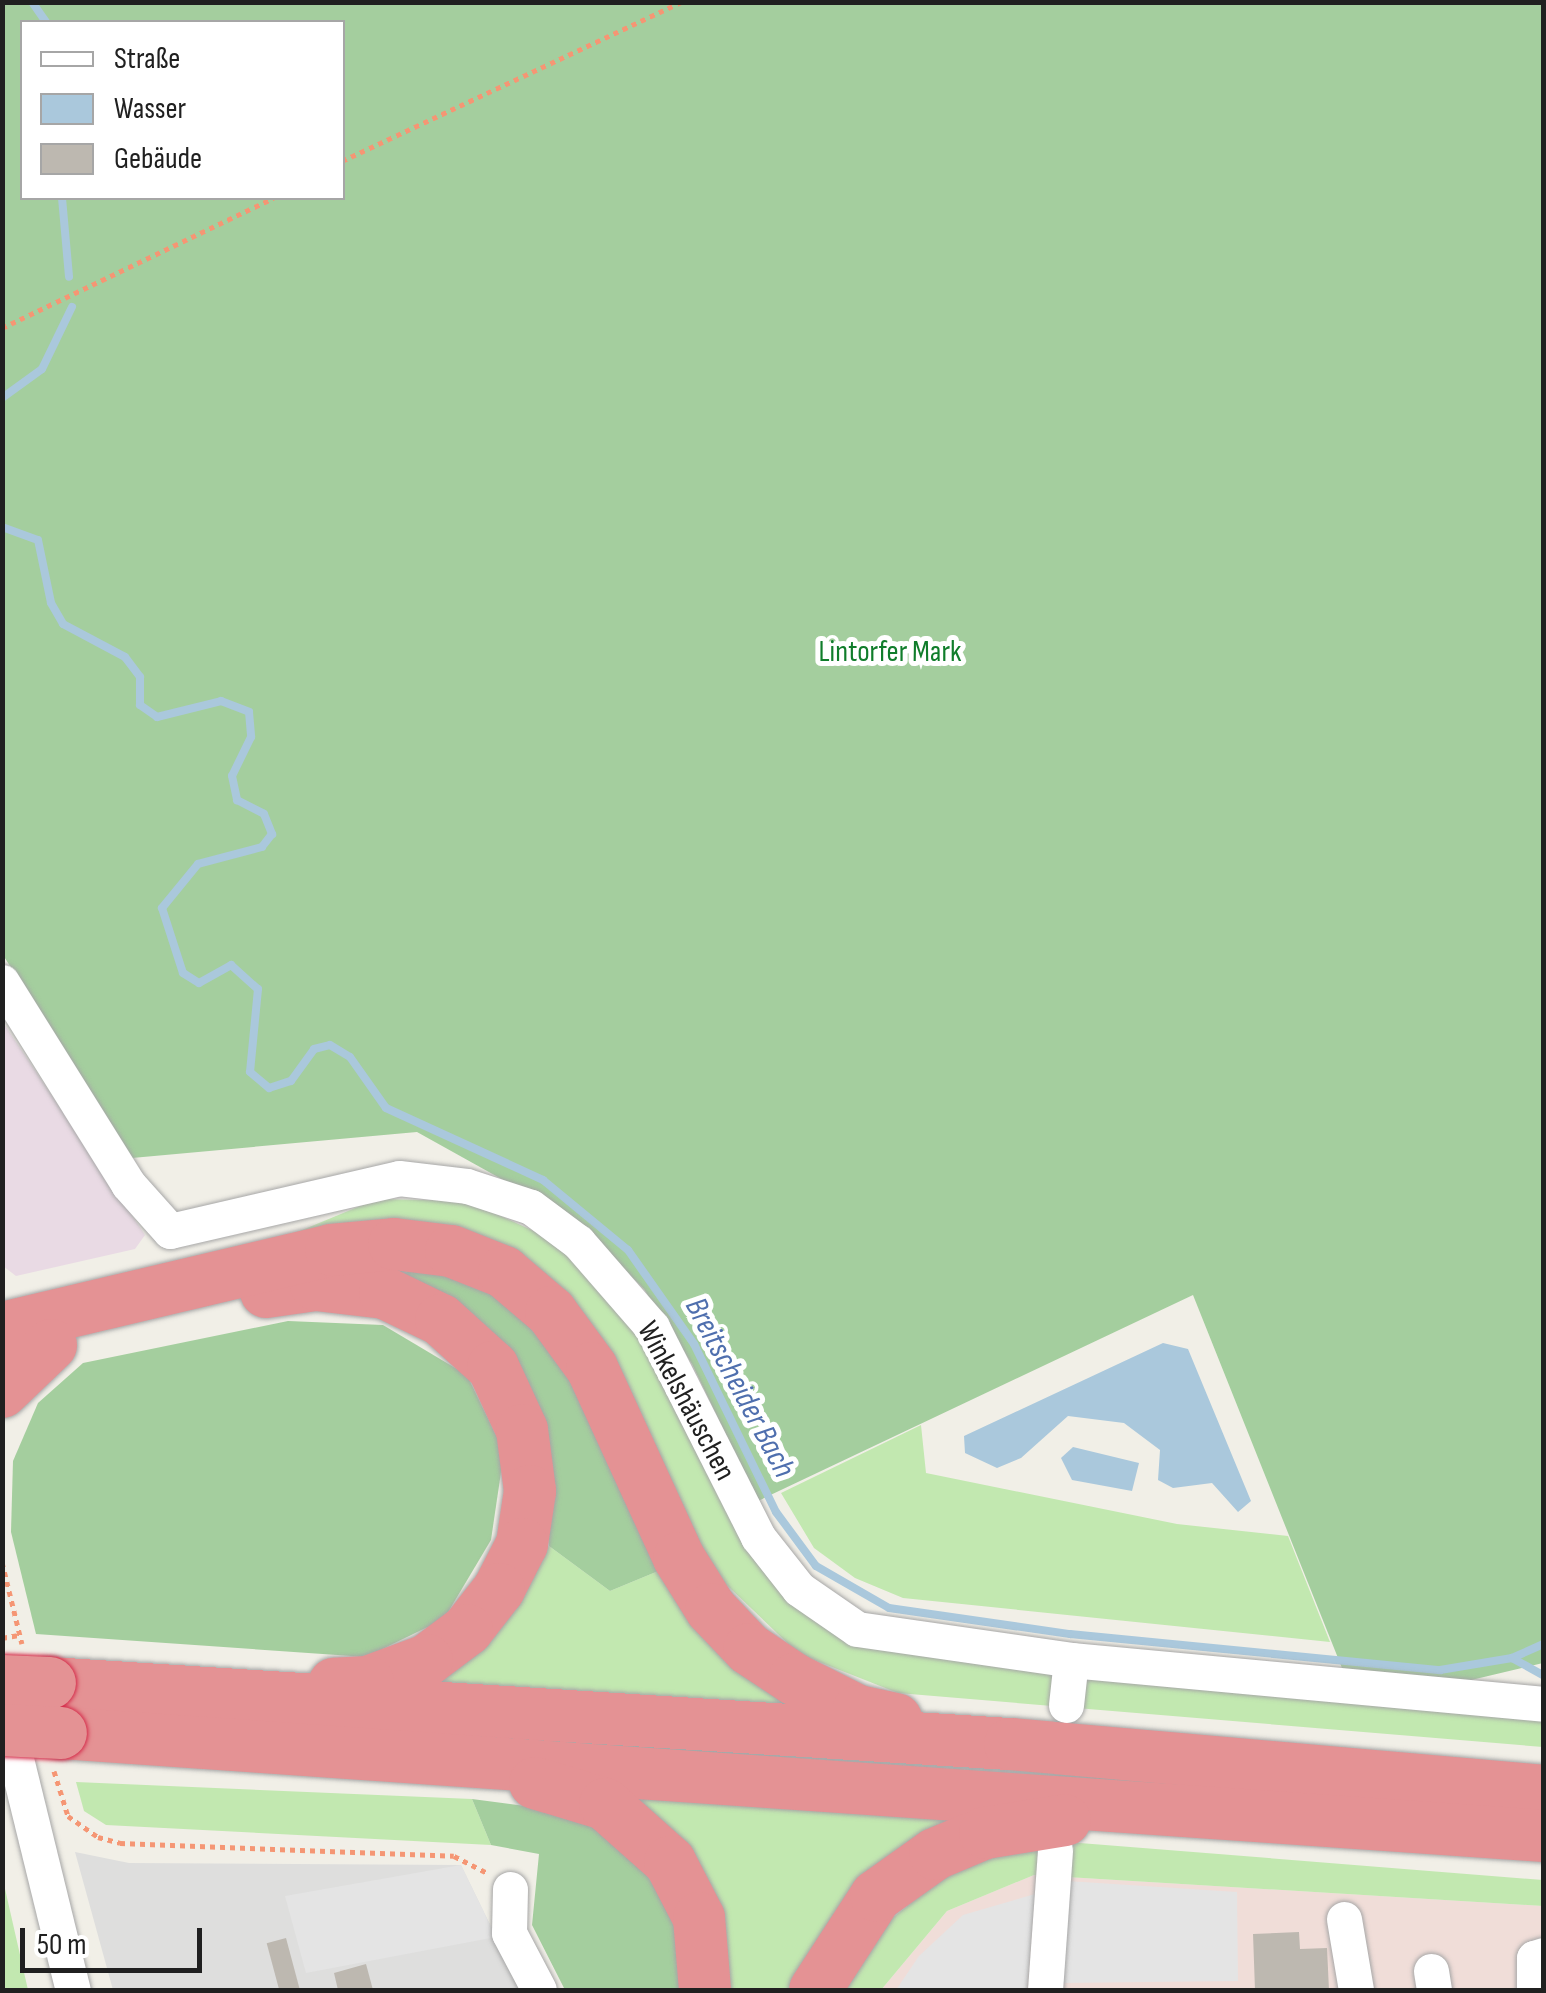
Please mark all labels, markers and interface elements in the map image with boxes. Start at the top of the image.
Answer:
legend [20,20,345,200]
text: Straße [114,41,180,77]
text: Wasser [114,91,186,127]
text: Gebäude [114,141,202,177]
park label: Lintorfer Mark [819,634,961,670]
water label: Breitscheider Bach [676,1292,802,1484]
street label: Winkelshäuschen [629,1315,743,1487]
scale bar [25,1908,208,1970]
text: 50 m [37,1927,86,1963]

